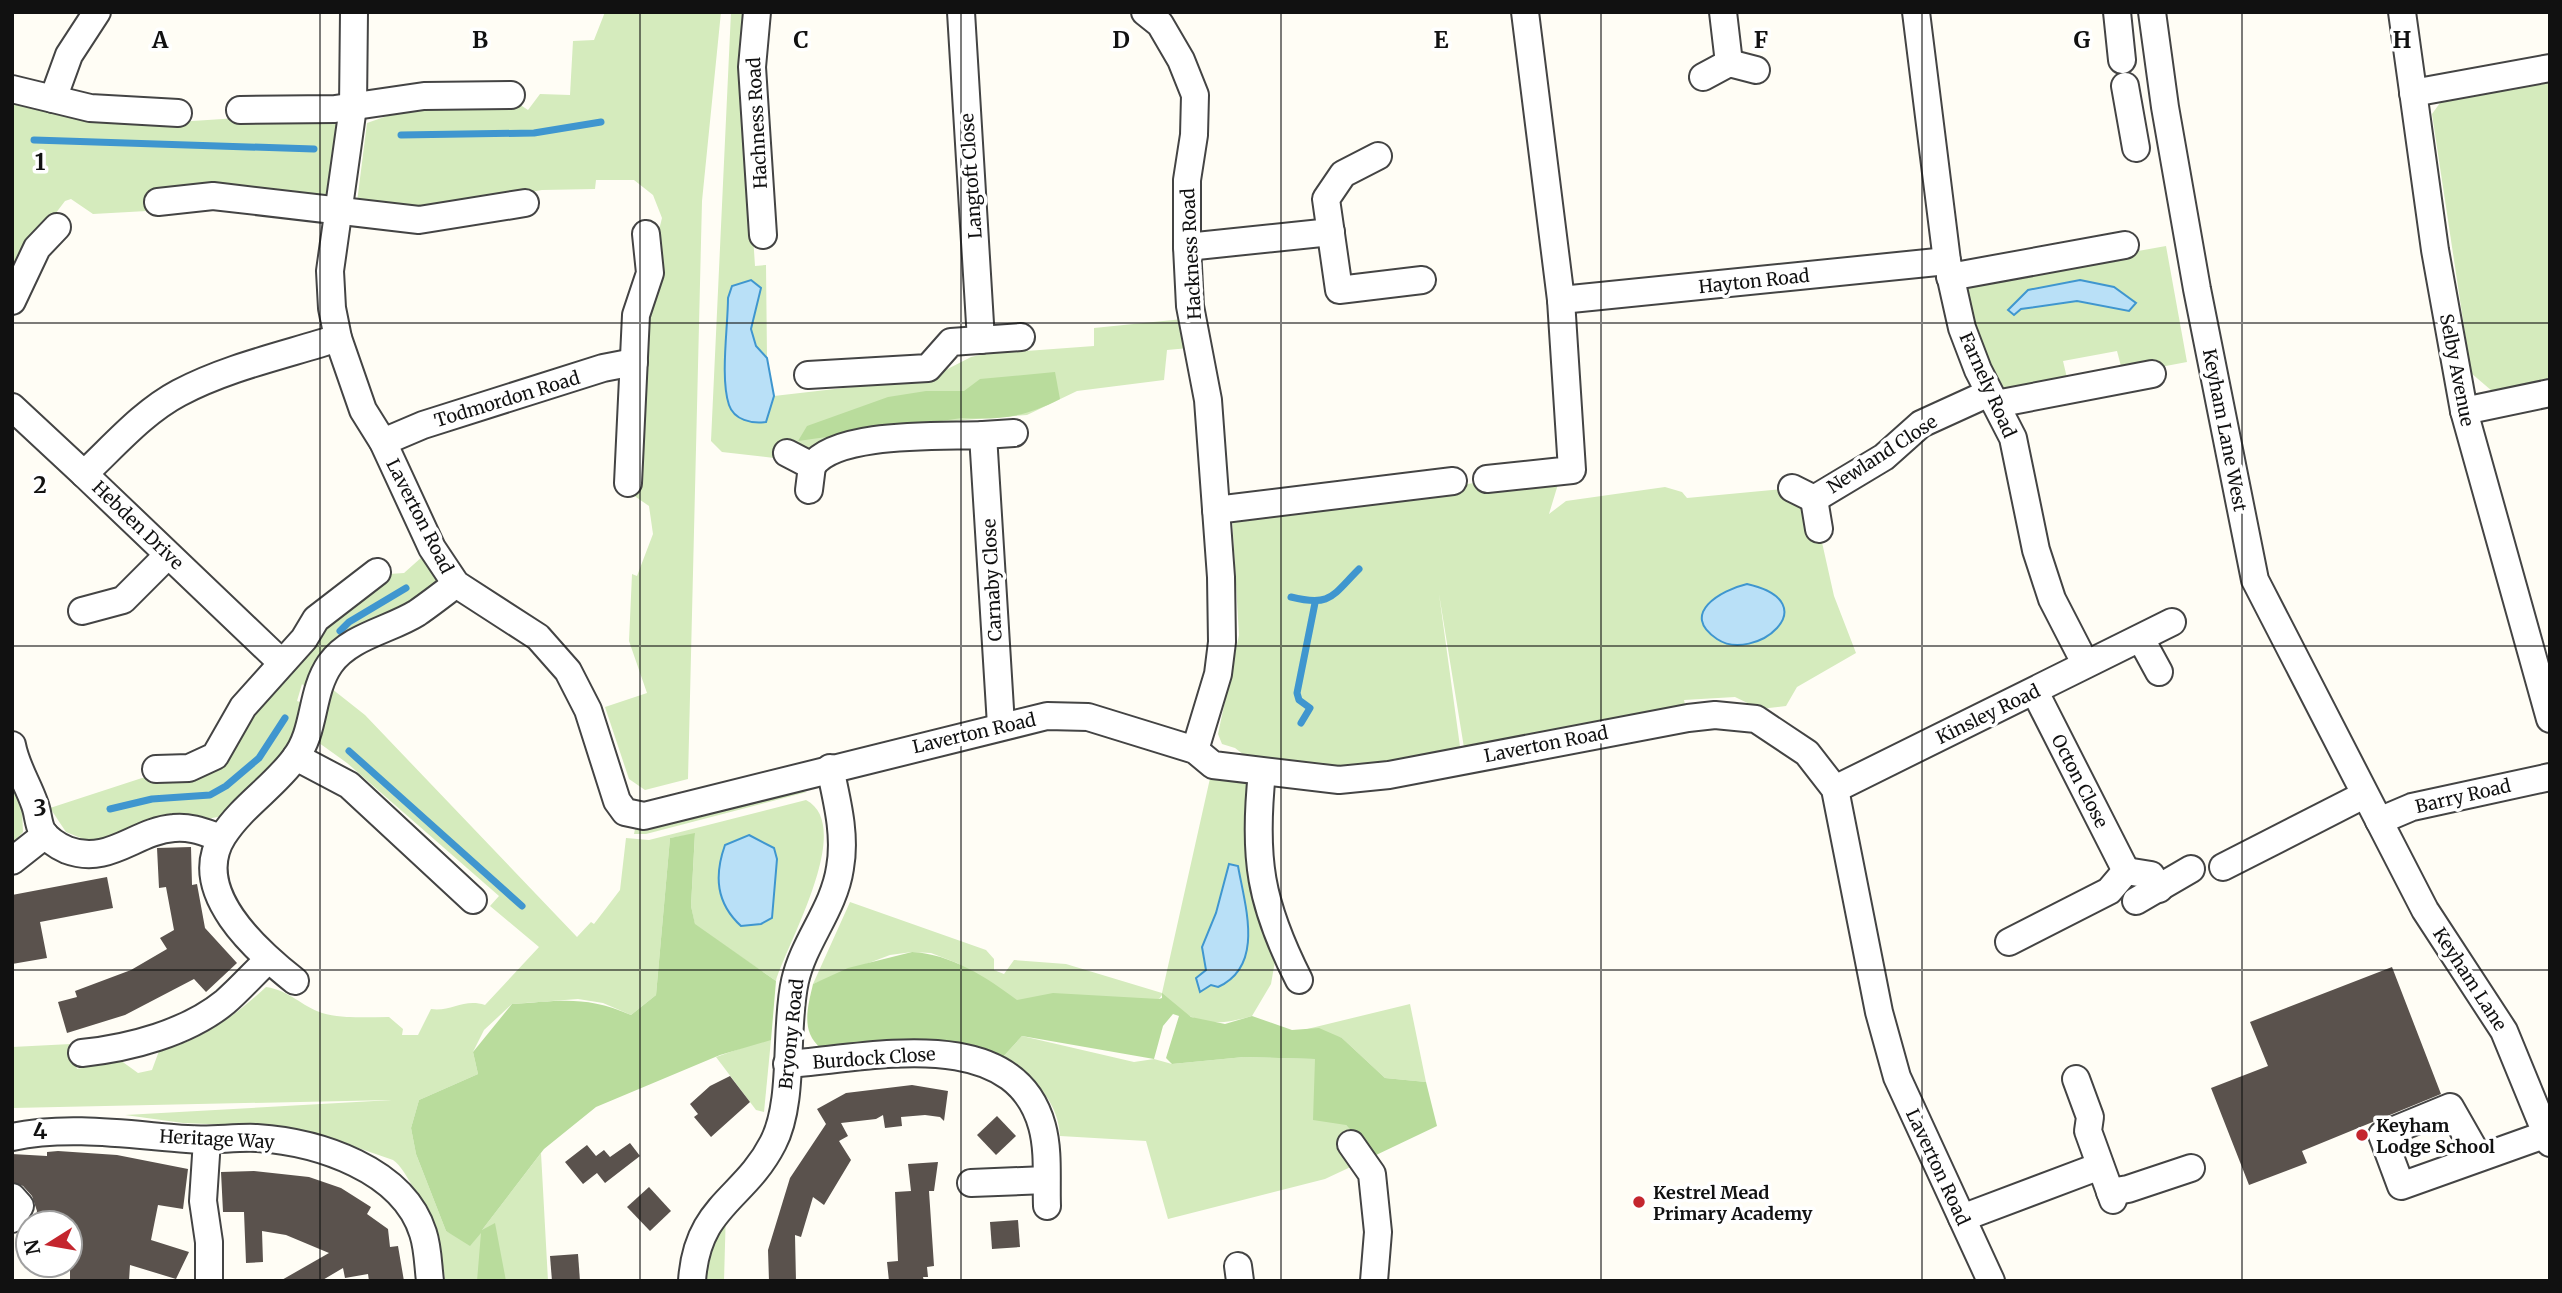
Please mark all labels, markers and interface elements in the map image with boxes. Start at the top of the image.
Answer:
text: A [151,25,169,54]
text: B [472,25,488,54]
text: C [793,25,809,54]
text: D [1112,25,1130,54]
text: E [1433,25,1449,54]
text: F [1754,25,1768,54]
text: G [2074,25,2091,54]
text: H [2393,25,2412,54]
street label: Hachness Road [742,56,772,189]
street label: Langtoft Close [955,113,987,239]
text: 1 [35,147,46,176]
street label: Hackness Road [1176,188,1206,320]
street label: Hayton Road [1697,264,1811,298]
street label: Selby Avenue [2435,312,2479,428]
street label: Farnely Road [1955,329,2022,441]
street label: Keyham Lane West [2198,347,2252,513]
street label: Todmordon Road [431,366,583,432]
street label: Newland Close [1823,410,1941,498]
street label: Laverton Road [381,455,459,577]
text: 2 [33,470,47,499]
street label: Hebden Drive [88,476,188,574]
street label: Carnaby Close [977,518,1007,642]
street label: Kinsley Road [1932,679,2044,749]
street label: Laverton Road [910,708,1038,758]
street label: Laverton Road [1482,721,1610,767]
street label: Octon Close [2047,730,2113,832]
street label: Barry Road [2413,774,2513,818]
text: 3 [33,793,47,822]
street label: Keyham Lane [2428,923,2512,1035]
street label: Bryony Road [774,977,808,1090]
street label: Burdock Close [812,1042,936,1074]
street label: Laverton Road [1901,1105,1975,1229]
place label: Keyham Lodge School [2376,1114,2495,1158]
text: 4 [33,1116,48,1145]
street label: Heritage Way [159,1124,276,1154]
marker: Keyham Lodge School [2354,1127,2370,1143]
place label: Kestrel Mead Primary Academy [1653,1181,1813,1225]
marker: Kestrel Mead Primary Academy [1631,1194,1647,1210]
north arrow [14,1209,84,1279]
text: N [19,1238,46,1257]

